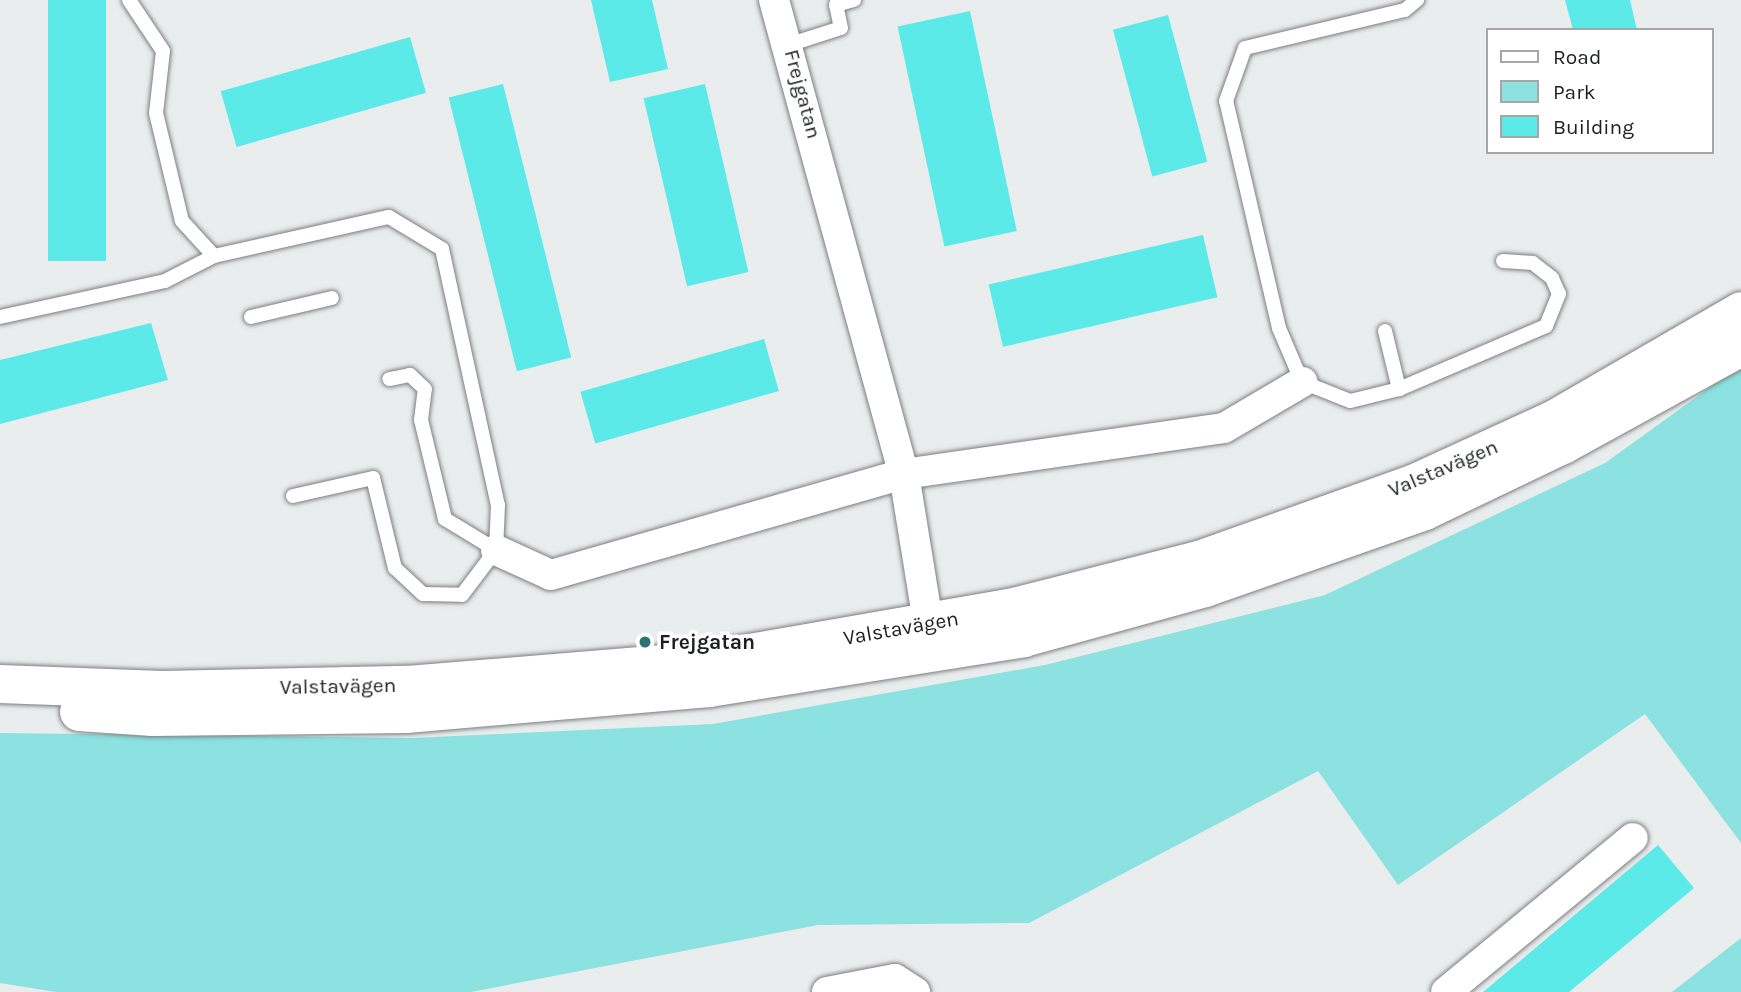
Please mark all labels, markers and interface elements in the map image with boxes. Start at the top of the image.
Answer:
legend [1486,28,1713,154]
text: Road [1553,45,1601,69]
street label: Frejgatan [779,47,827,141]
text: Park [1553,80,1596,104]
text: Building [1553,115,1634,139]
street label: Valstavägen [1384,434,1502,502]
street label: Valstavägen [841,605,961,651]
place label: Frejgatan [659,629,755,655]
marker: Frejgatan [637,634,653,650]
street label: Valstavägen [280,672,396,700]

